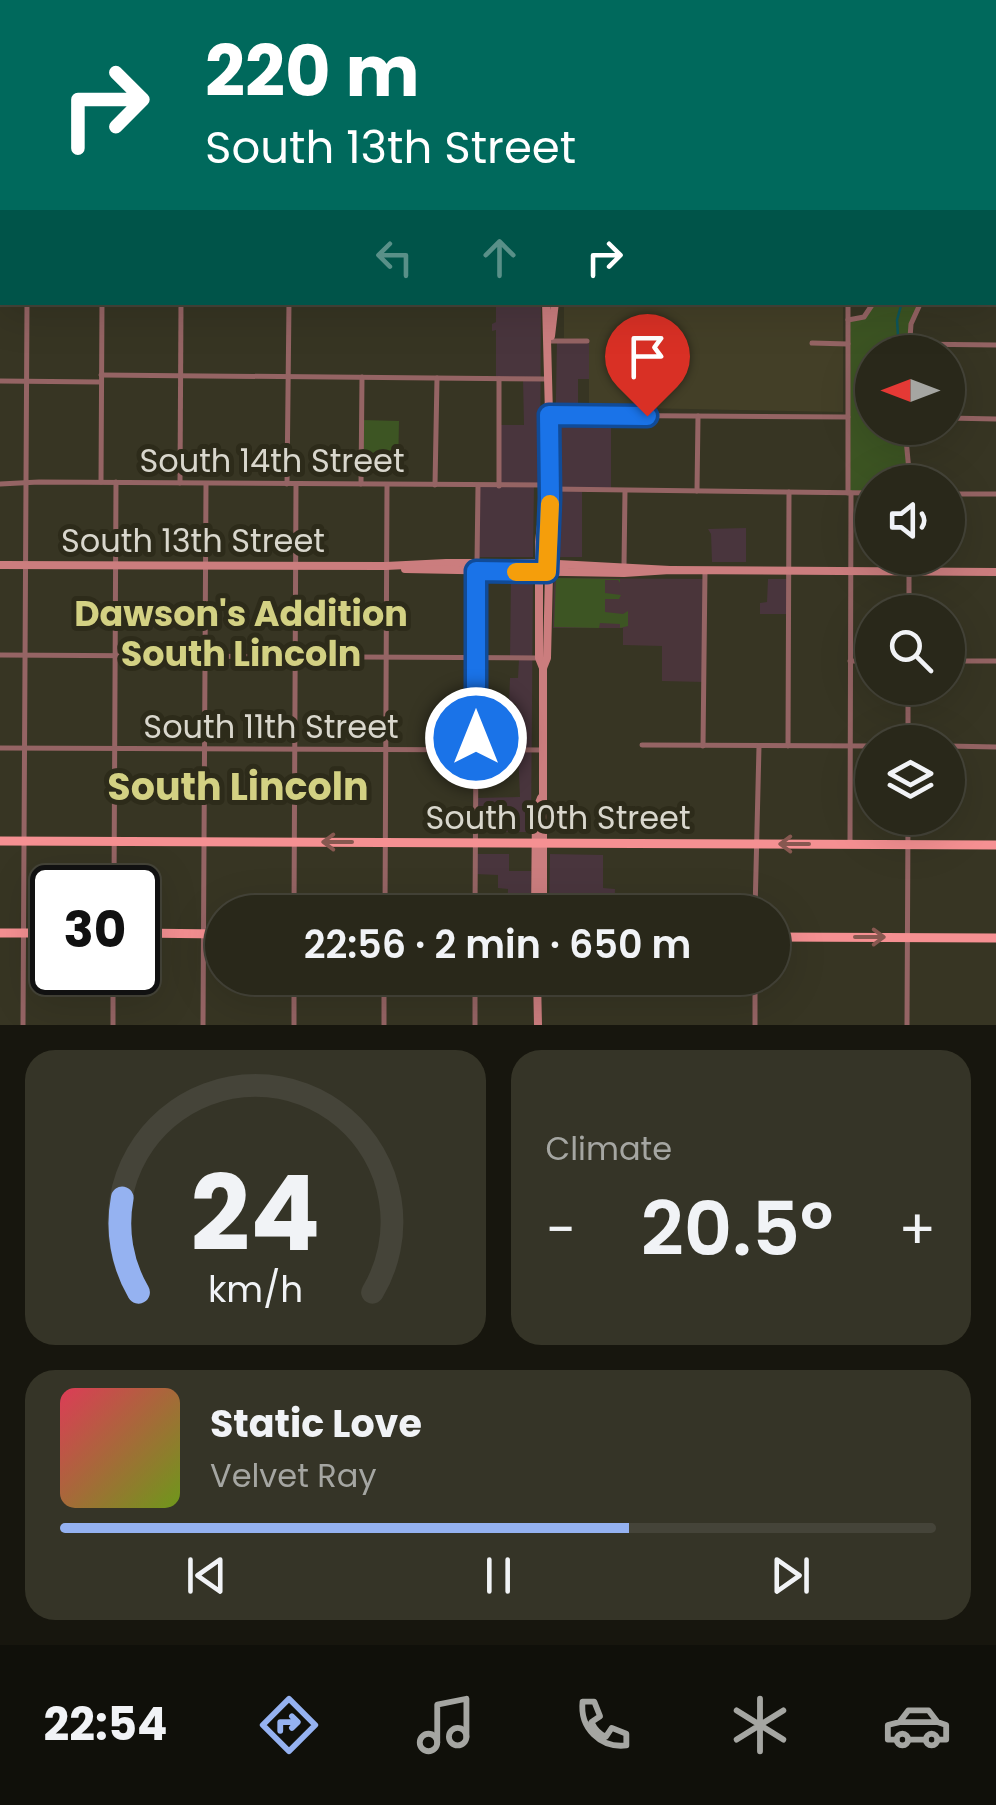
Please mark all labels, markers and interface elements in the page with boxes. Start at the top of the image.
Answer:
text: 220 m [205,22,420,121]
icon: right [40,40,170,170]
text: South 13th Street [205,116,576,179]
icon: left [367,230,422,285]
icon: ahead [472,230,527,285]
icon: right [577,230,632,285]
pin [605,314,690,417]
icon: arrive [620,329,675,384]
north arrow [855,335,965,445]
map controls [855,335,965,835]
street label: South 14th Street [139,438,405,483]
button: sound [855,465,965,575]
street label: South 13th Street [61,518,325,563]
district label: Dawson's Addition South Lincoln [74,589,408,678]
button: search [855,595,965,705]
position arrow [424,686,528,790]
street label: South 11th Street [143,704,399,749]
button: layers [855,725,965,835]
district label: South Lincoln [107,760,369,813]
street label: South 10th Street [425,795,691,840]
one-way arrow [322,832,354,852]
one-way arrow [778,834,810,854]
speed limit sign: 30 [30,865,160,995]
text: 22:56 · 2 min · 650 m [304,918,691,971]
one-way arrow [852,928,885,946]
text: Climate [546,1126,672,1171]
text: 24 [190,1141,320,1286]
text: 20.5° [641,1176,833,1281]
text: − [546,1191,576,1268]
text: + [898,1191,936,1268]
text: km/h [208,1264,303,1315]
text: Static Love [210,1397,422,1450]
text: Velvet Ray [210,1453,376,1498]
icon: previous [179,1548,234,1603]
icon: pause [471,1548,526,1603]
icon: next [763,1548,818,1603]
icon: directions [254,1690,324,1760]
icon: music [411,1690,481,1760]
icon: phone [568,1690,638,1760]
icon: climate [725,1690,795,1760]
icon: car [882,1690,952,1760]
text: 22:54 [44,1693,167,1756]

